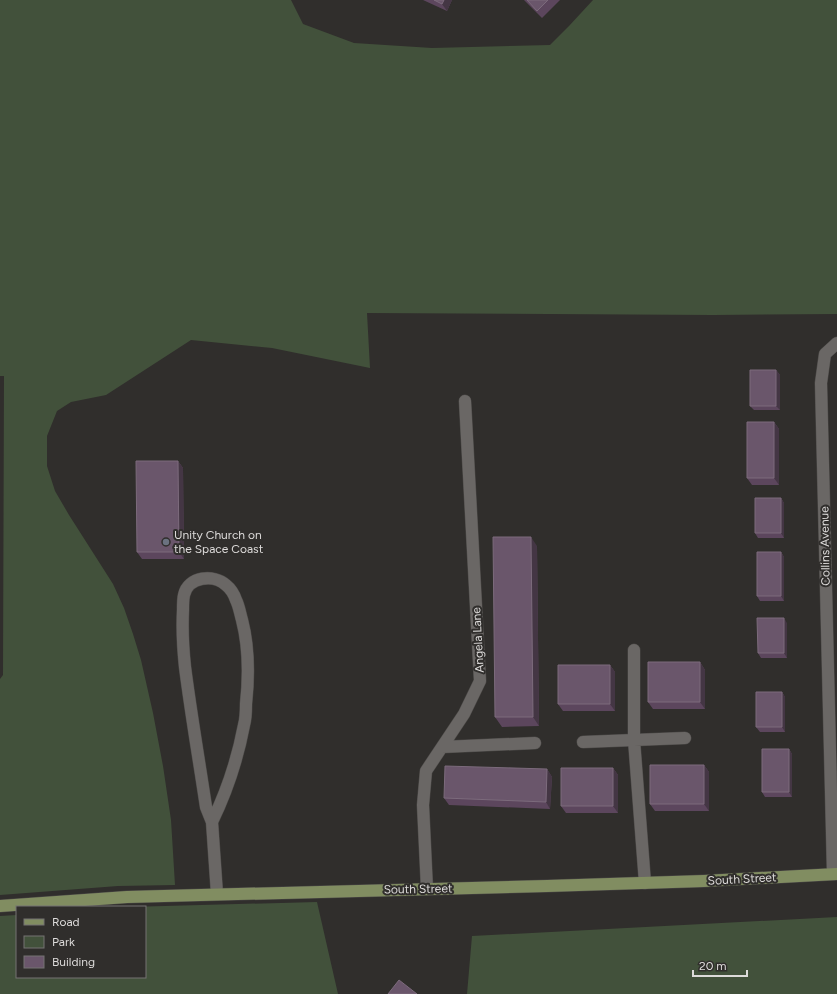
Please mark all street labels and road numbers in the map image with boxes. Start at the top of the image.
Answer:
street label: Collins Avenue [817,506,833,586]
street label: Angela Lane [469,606,487,673]
street label: South Street [707,870,777,888]
street label: South Street [383,881,453,897]

